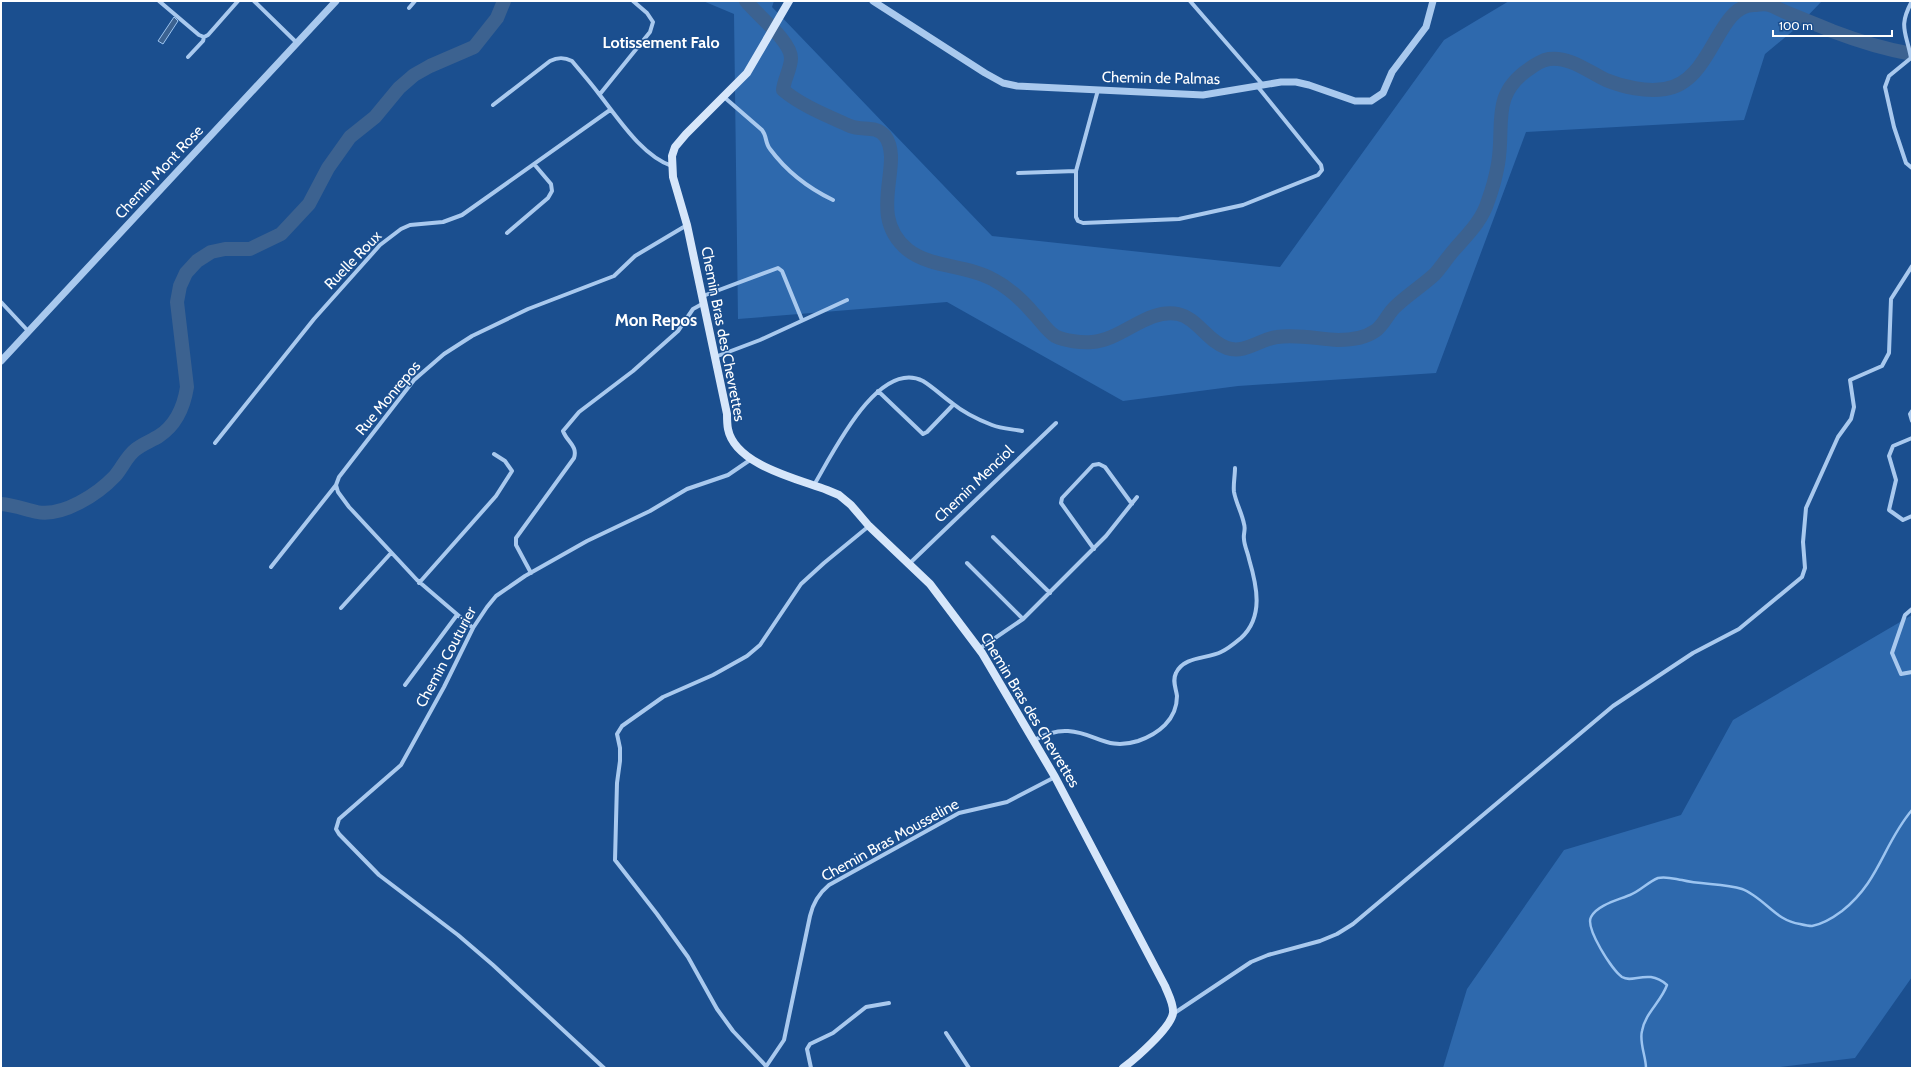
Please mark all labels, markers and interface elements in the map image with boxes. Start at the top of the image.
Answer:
scale bar [1773,12,1892,38]
text: 100 m [1779,18,1813,33]
district label: Lotissement Falo [602,33,720,52]
street label: Chemin de Palmas [1102,68,1220,88]
street label: Chemin Mont Rose [111,121,207,222]
street label: Ruelle Roux [321,227,385,293]
street label: Chemin Bras des Chevrettes [697,245,749,423]
district label: Mon Repos [615,310,697,330]
street label: Rue Monrepos [352,357,424,439]
street label: Chemin Menciol [931,441,1018,526]
street label: Chemin Couturier [412,603,480,710]
street label: Chemin Bras des Chevrettes [977,629,1083,791]
street label: Chemin Bras Mousseline [818,795,962,885]

